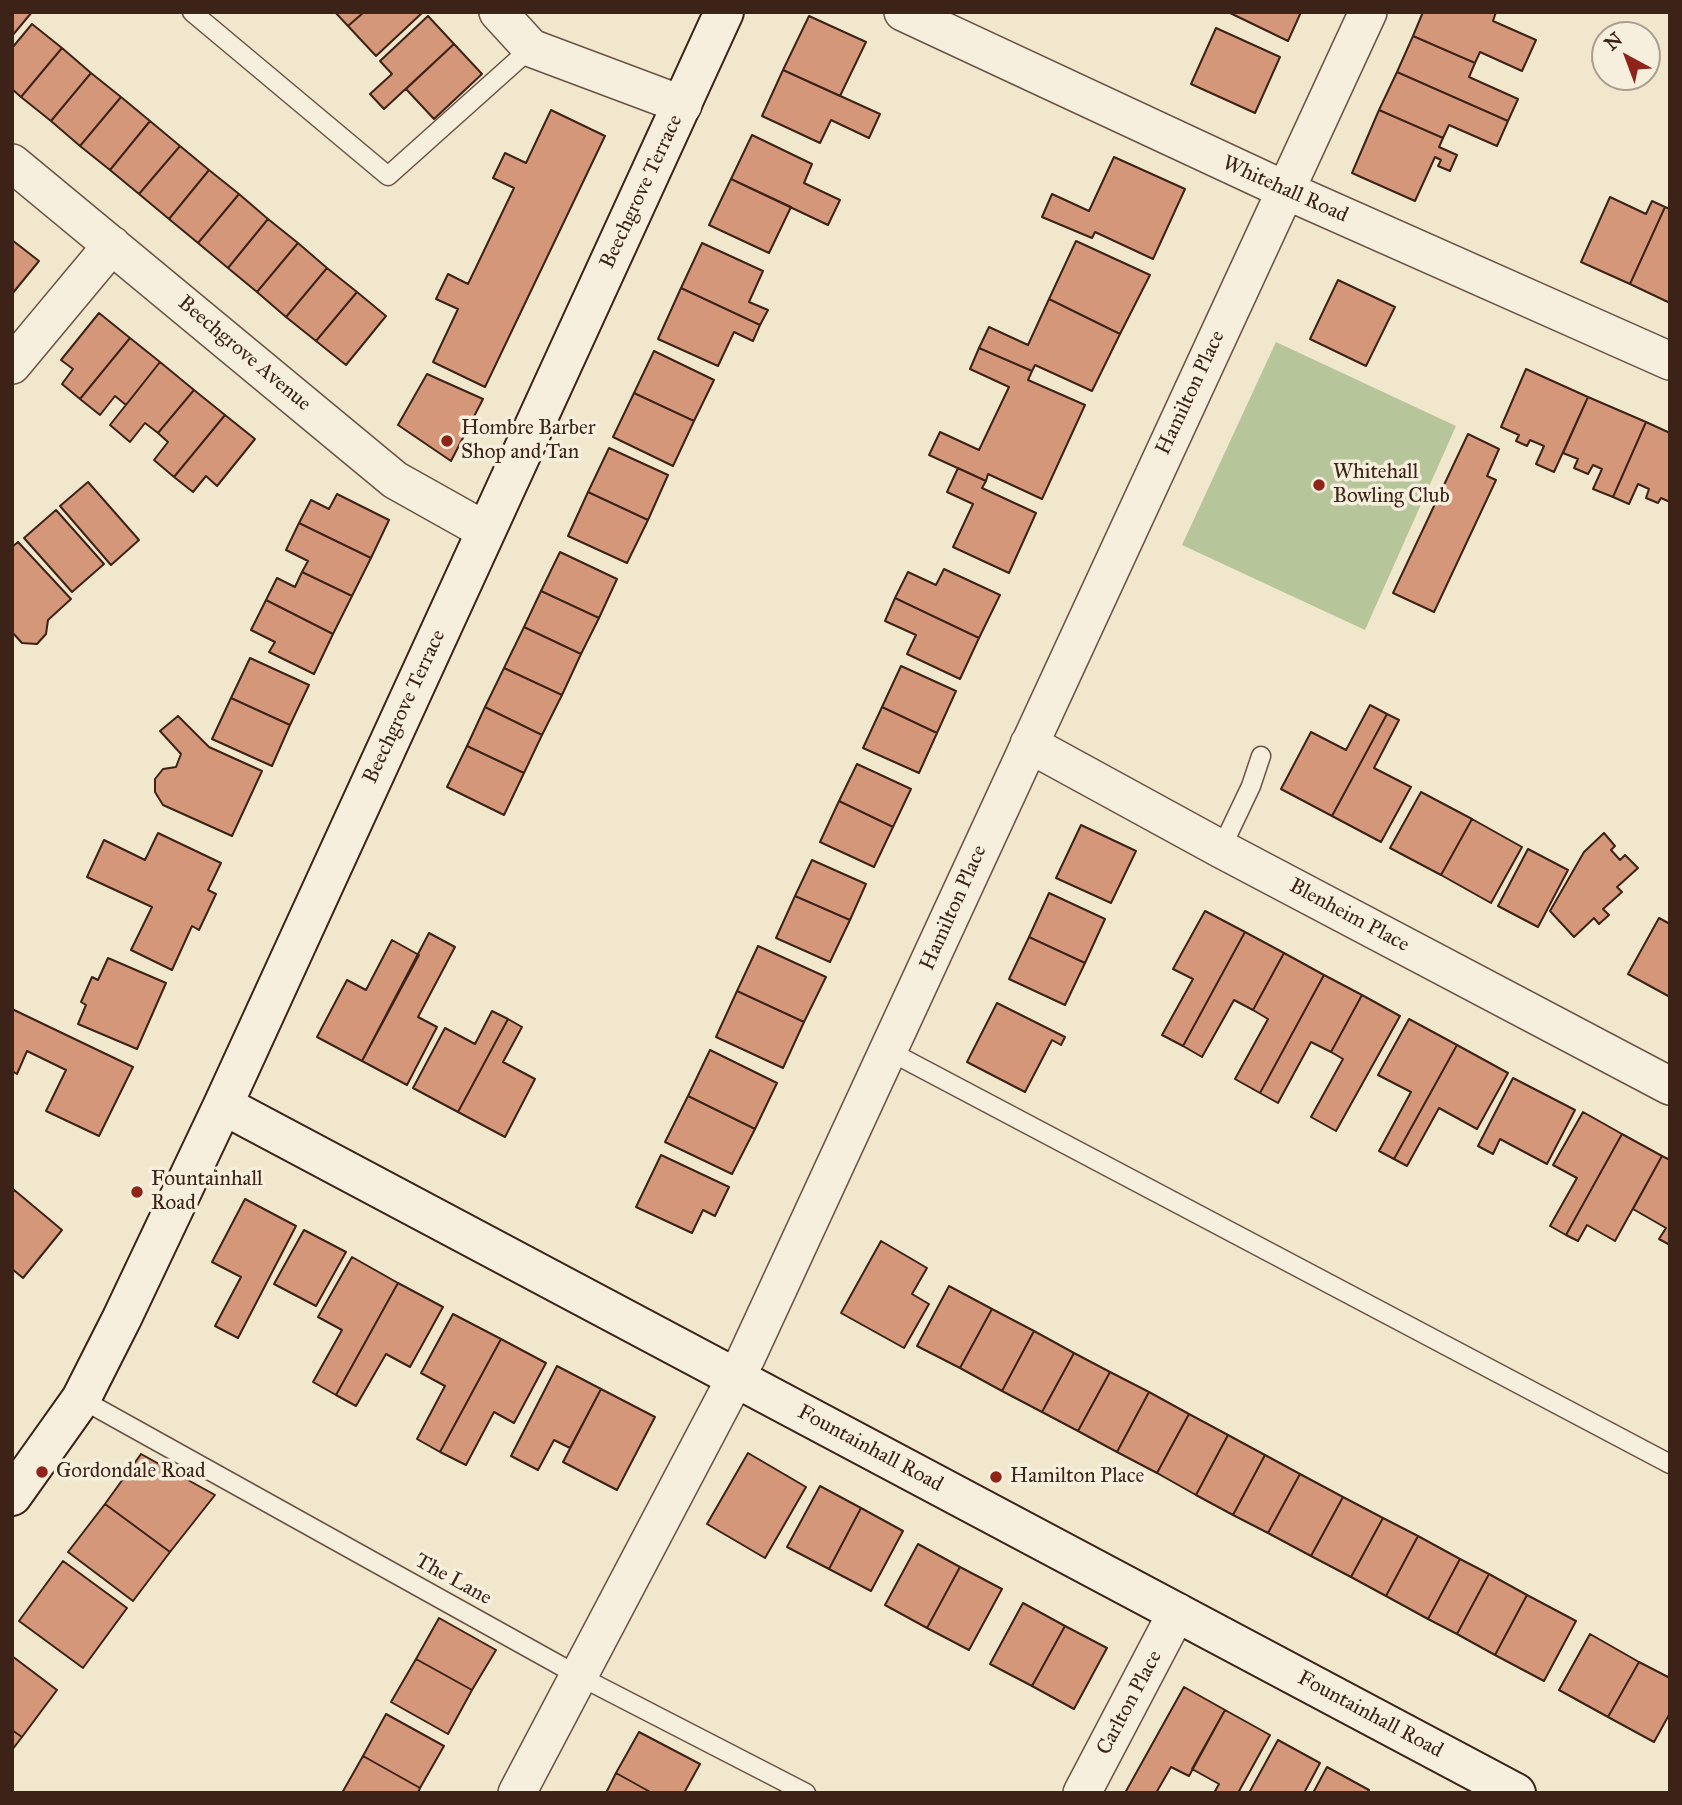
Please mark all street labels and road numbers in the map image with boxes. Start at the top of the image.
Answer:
street label: Beechgrove Terrace [595,111,689,273]
street label: Whitehall Road [1218,151,1352,229]
street label: Beechgrove Avenue [172,291,316,417]
street label: Hamilton Place [1151,327,1231,459]
street label: Beechgrove Terrace [358,626,452,788]
street label: Hamilton Place [915,842,993,974]
street label: Blenheim Place [1285,874,1413,958]
street label: Fountainhall Road [793,1400,947,1498]
street label: The Lane [410,1549,496,1611]
street label: Carlton Place [1092,1646,1168,1760]
street label: Fountainhall Road [1293,1666,1447,1764]

